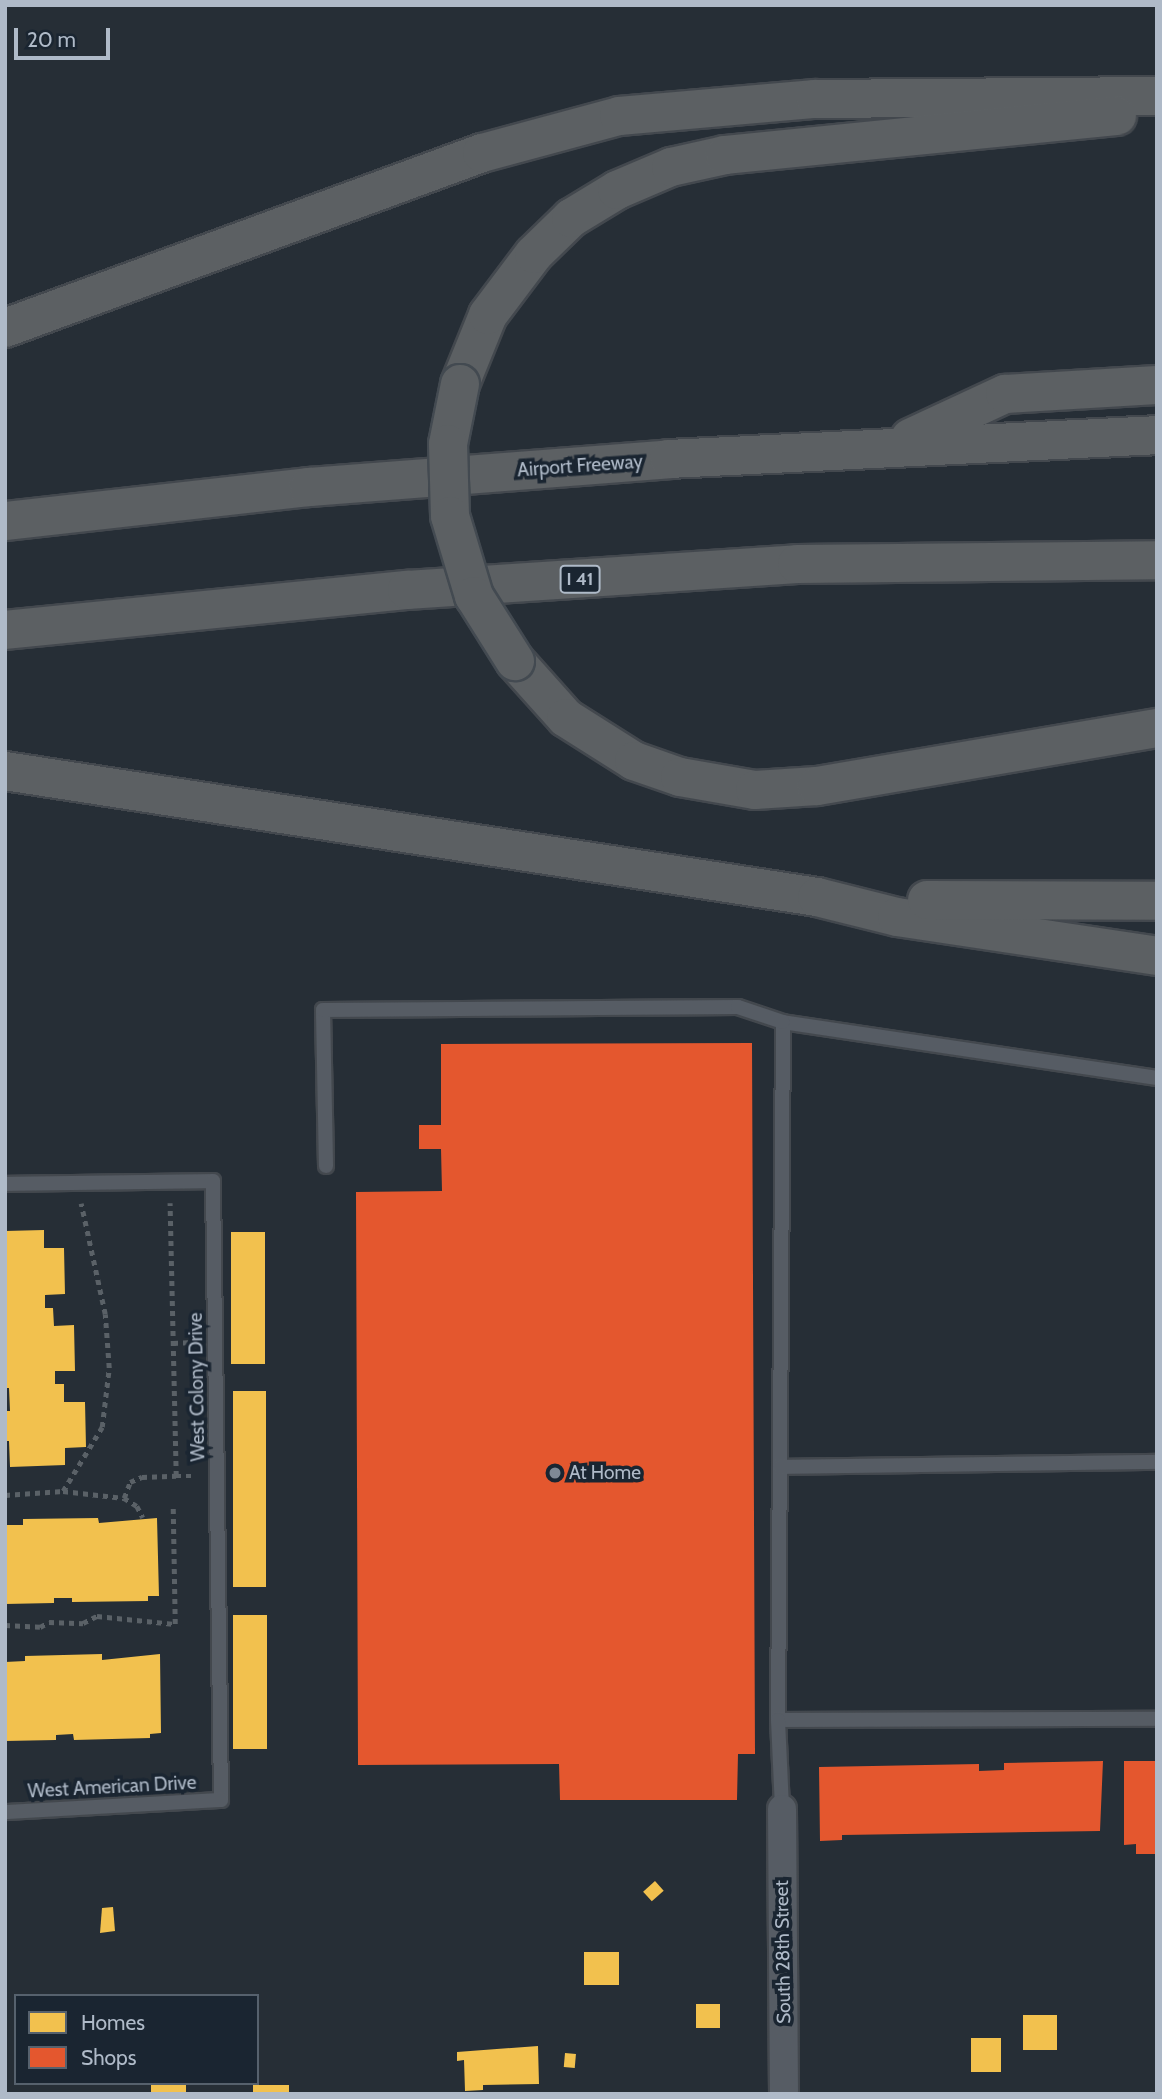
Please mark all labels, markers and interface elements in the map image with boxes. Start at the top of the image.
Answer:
scale bar [18,14,114,58]
text: 20 m [27,27,76,52]
street label: Airport Freeway [516,450,644,482]
road number: I 41 [559,564,601,594]
street label: West Colony Drive [184,1312,210,1462]
place label: At Home [569,1462,641,1484]
marker: At Home [547,1465,563,1481]
street label: West American Drive [27,1771,197,1803]
street label: South 28th Street [770,1880,796,2024]
legend [14,1994,259,2085]
text: Homes [81,2010,145,2035]
text: Shops [81,2045,136,2070]

